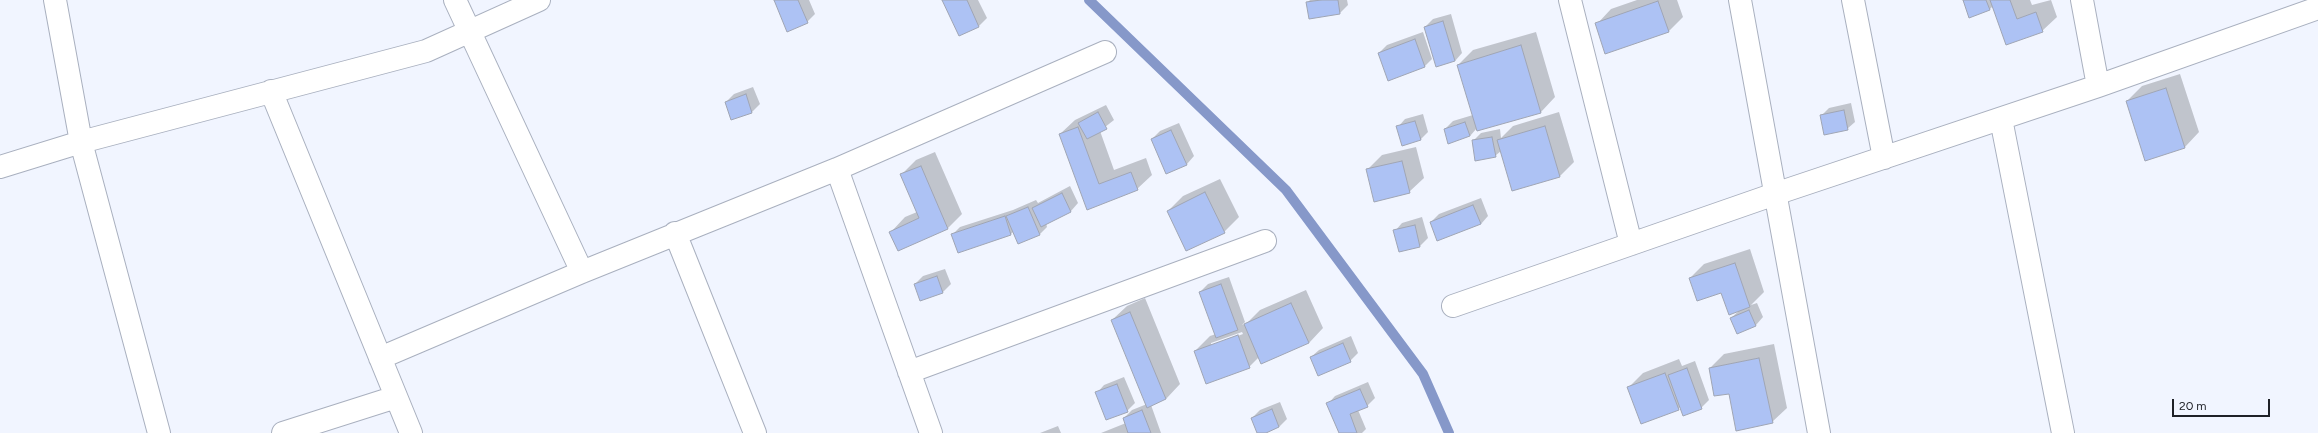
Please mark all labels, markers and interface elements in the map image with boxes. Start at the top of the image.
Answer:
scale bar [2174,391,2272,417]
text: 20 m [2179,399,2207,413]

